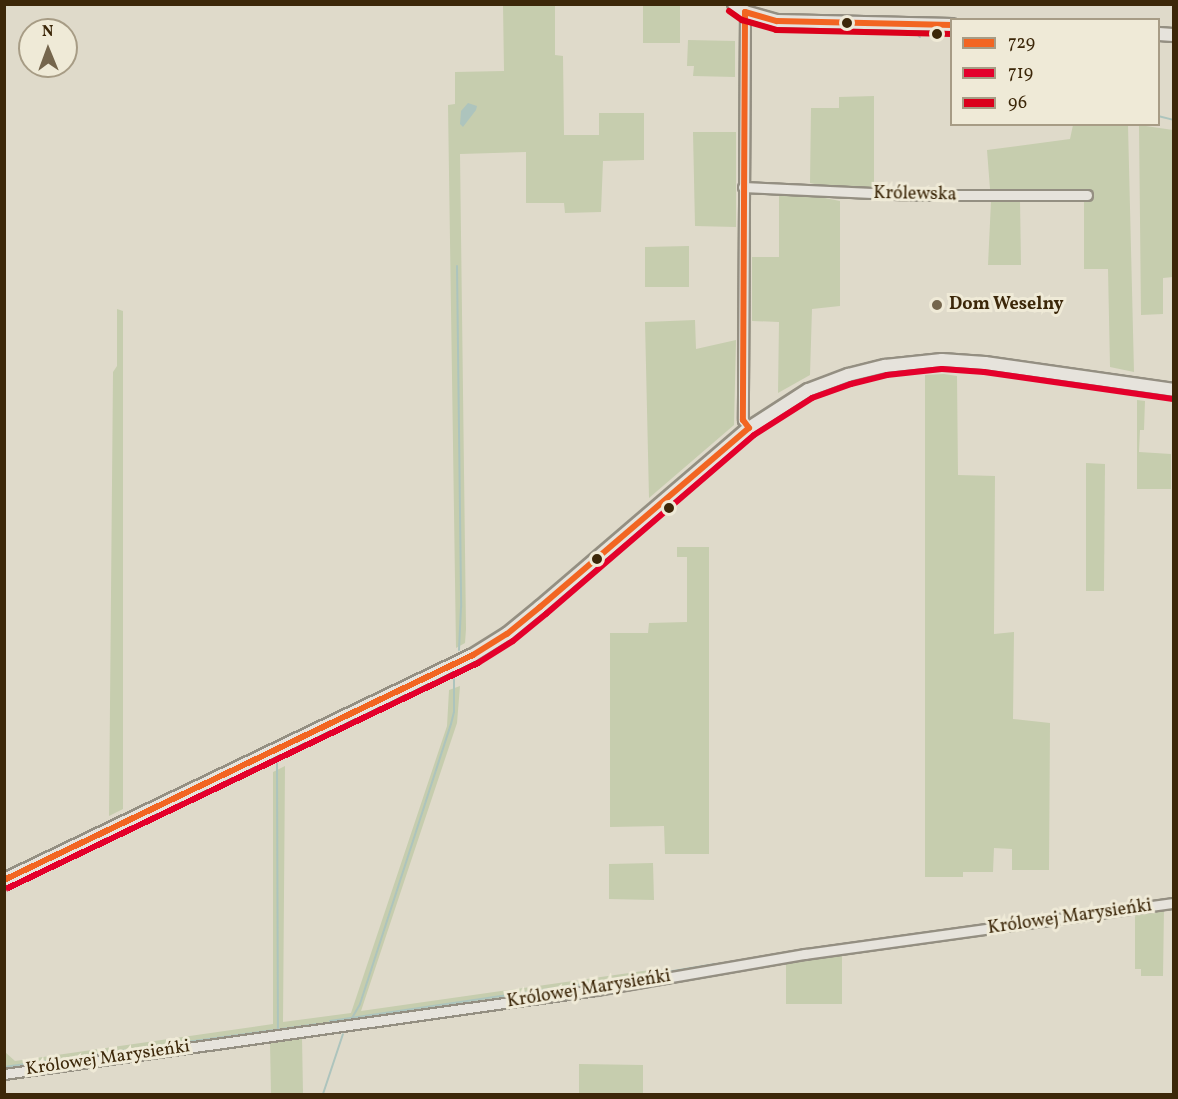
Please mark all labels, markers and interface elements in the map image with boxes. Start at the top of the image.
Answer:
unlabelled marker [841,17,853,29]
north arrow [18,18,78,78]
legend [950,18,1160,126]
text: N [42,21,54,43]
unlabelled marker [931,28,943,40]
text: 729 [1008,31,1035,56]
text: 719 [1008,61,1033,86]
text: 96 [1008,91,1027,116]
street label: Królewska [873,183,957,207]
place label: Dom Weselny [949,294,1064,316]
marker: Dom Weselny [930,298,944,312]
unlabelled marker [663,502,675,514]
unlabelled marker [591,553,603,565]
street label: Królowej Marysieńki [987,896,1153,940]
street label: Królowej Marysieńki [506,966,672,1014]
street label: Królowej Marysieńki [25,1037,191,1081]

